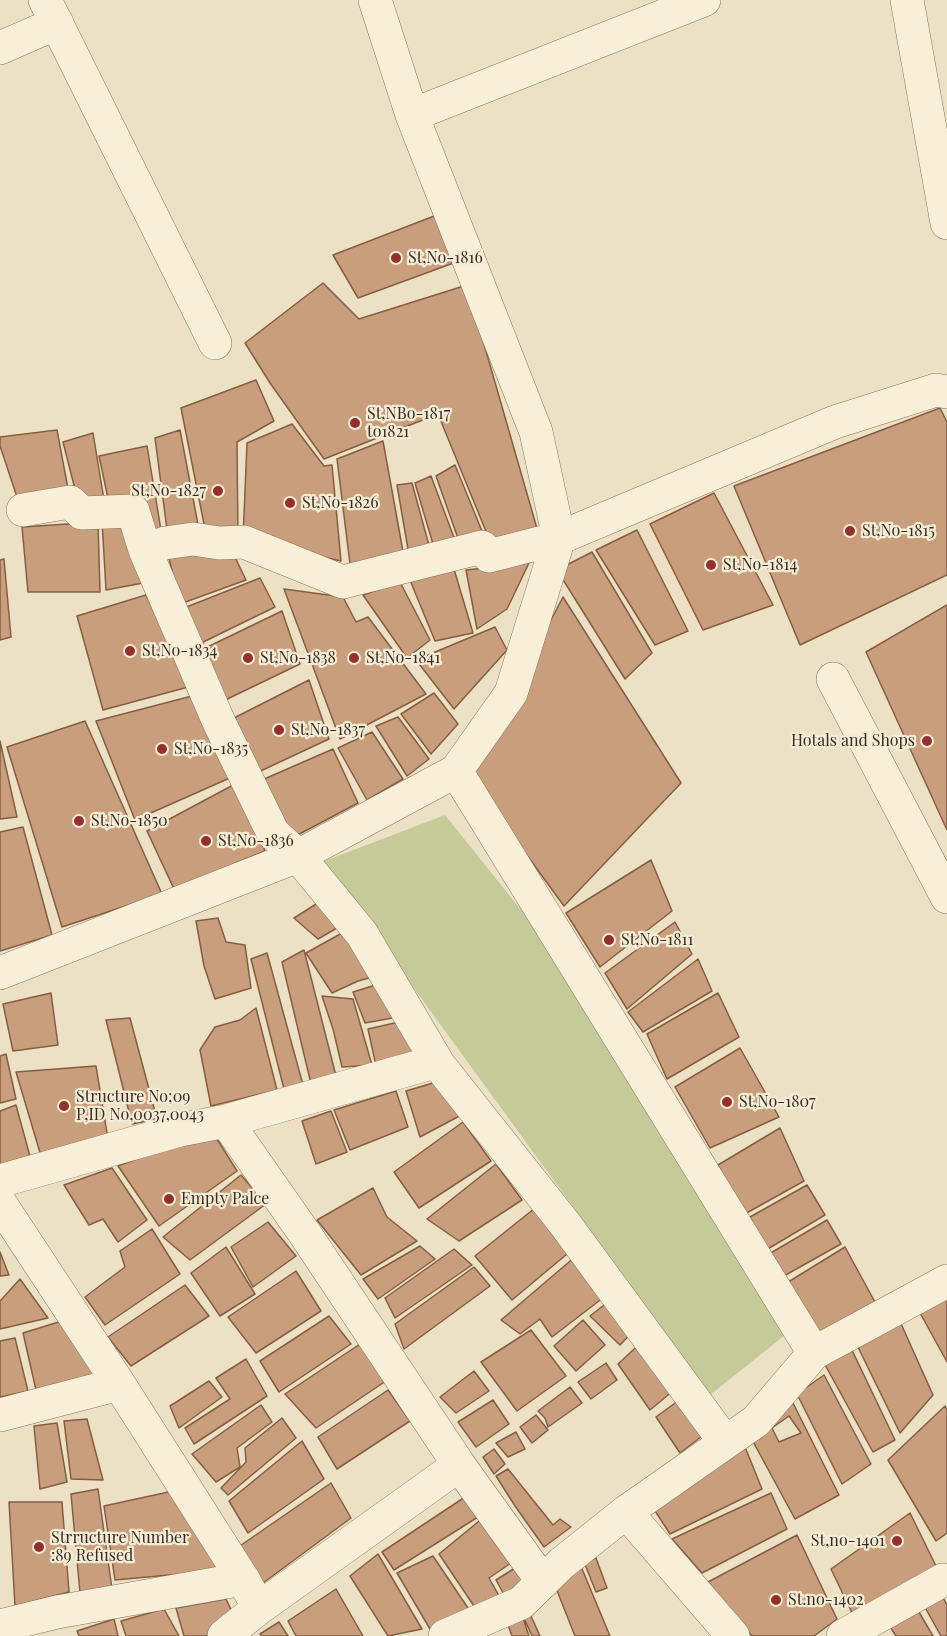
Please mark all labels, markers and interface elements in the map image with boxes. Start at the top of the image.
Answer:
place label: St,No-1816 [408,248,483,268]
marker: St,No-1816 [389,251,403,265]
place label: St,NBo-1817 to1821 [367,404,450,442]
marker: St,NBo-1817 to1821 [348,416,362,430]
place label: St,No-1827 [131,481,206,501]
marker: St,No-1827 [211,484,225,498]
place label: St,No-1826 [302,493,378,513]
marker: St,No-1826 [283,496,297,510]
place label: St,No-1815 [862,521,935,541]
marker: St,No-1815 [843,524,857,538]
place label: St,No-1814 [723,555,797,575]
marker: St,No-1814 [704,558,718,572]
place label: St,No-1834 [142,641,217,661]
marker: St,No-1834 [123,644,137,658]
place label: St,No-1838 [260,648,336,668]
place label: St,No-1841 [366,648,440,668]
marker: St,No-1838 [241,651,255,665]
marker: St,No-1841 [347,651,361,665]
place label: St,No-1837 [291,720,365,740]
marker: St,No-1837 [272,723,286,737]
place label: Hotals and Shops [791,731,915,751]
marker: Hotals and Shops [920,734,934,748]
place label: St,No-1835 [174,739,248,759]
marker: St,No-1835 [155,742,169,756]
place label: St,No-1850 [91,811,168,831]
marker: St,No-1850 [72,814,86,828]
place label: St,No-1836 [218,831,294,851]
marker: St,No-1836 [199,834,213,848]
place label: St,No-1811 [621,930,693,950]
marker: St,No-1811 [602,933,616,947]
place label: Structure No;09 P,ID No,0037,0043 [76,1087,204,1125]
place label: St,No-1807 [739,1092,816,1112]
marker: St,No-1807 [720,1095,734,1109]
marker: Structure No;09 P,ID No,0037,0043 [57,1099,71,1113]
place label: Empty Palce [181,1189,269,1209]
marker: Empty Palce [162,1192,176,1206]
place label: Strructure Number :89 Refused [51,1528,189,1566]
place label: St,no-1401 [811,1531,885,1551]
marker: St,no-1401 [890,1534,904,1548]
marker: Strructure Number :89 Refused [32,1540,46,1554]
place label: St.no-1402 [788,1590,864,1610]
marker: St.no-1402 [769,1593,783,1607]

